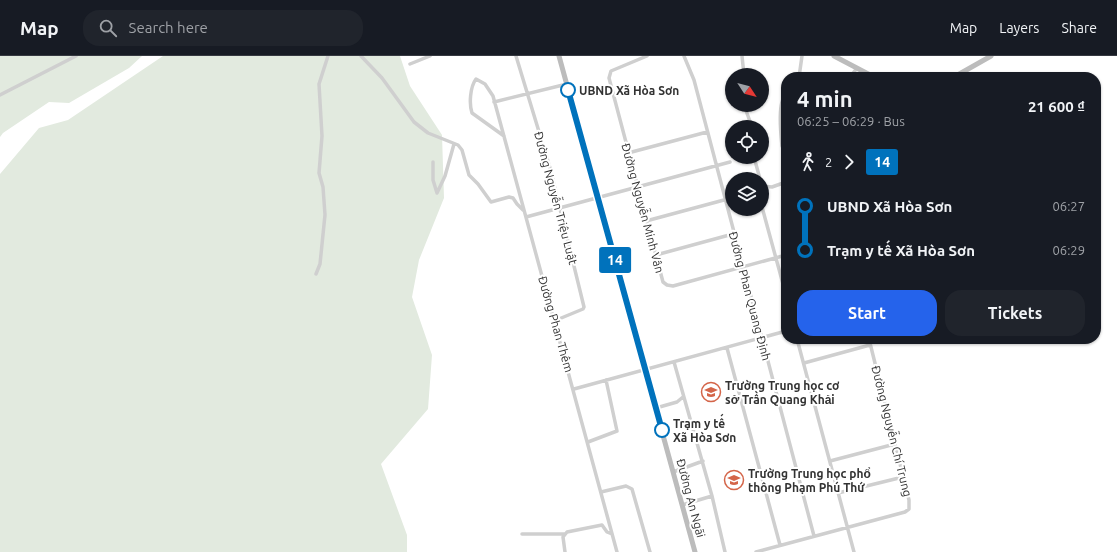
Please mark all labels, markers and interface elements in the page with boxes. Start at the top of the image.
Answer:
search box [83,10,363,46]
text: Map [20,17,59,39]
icon: search [97,17,119,39]
text: Search here [129,19,208,36]
text: Map [950,20,977,36]
text: Layers [999,20,1039,36]
text: Share [1061,20,1097,36]
north arrow [725,68,769,112]
map controls [725,68,769,216]
marker: UBND Xã Hòa Sơn [560,82,576,98]
place label: UBND Xã Hòa Sơn [579,84,679,97]
text: 4 min [797,86,853,111]
text: 21 600 ₫ [1028,98,1085,115]
text: 06:25 – 06:29 · Bus [797,114,905,128]
button: locate [725,120,769,164]
street label: Đường Nguyễn Triệu Luật [531,130,580,267]
street label: Đường Nguyễn Minh Vân [619,142,667,274]
icon: walk [797,151,819,173]
icon: forward [838,151,860,173]
text: 14 [874,154,890,170]
text: 2 [825,155,832,169]
button: layers [725,172,769,216]
text: UBND Xã Hòa Sơn [827,198,952,215]
text: 06:27 [1052,199,1085,213]
street label: Đường Phan Quang Định [726,230,774,362]
text: Trạm y tế Xã Hòa Sơn [827,242,975,259]
text: 06:29 [1052,243,1085,257]
line badge: 14 [597,247,633,273]
text: 14 [607,252,623,268]
street label: Đường Phan Thêm [536,274,576,374]
button: Start [797,290,937,336]
button: Tickets [945,290,1085,336]
street label: Đường Nguyễn Chí Trung [869,364,915,498]
place label: Trường Trung học cơ sở Trần Quang Khải [725,379,840,406]
school or university icon: Trường Trung học cơ sở Trần Quang Khải [700,381,722,403]
place label: Trạm y tế Xã Hòa Sơn [673,413,736,444]
marker: Trạm y tế Xã Hòa Sơn [654,422,670,438]
street label: Đường An Ngãi [674,457,708,539]
place label: Trường Trung học phổ thông Phạm Phú Thứ [748,467,871,494]
school or university icon: Trường Trung học phổ thông Phạm Phú Thứ [723,469,745,491]

